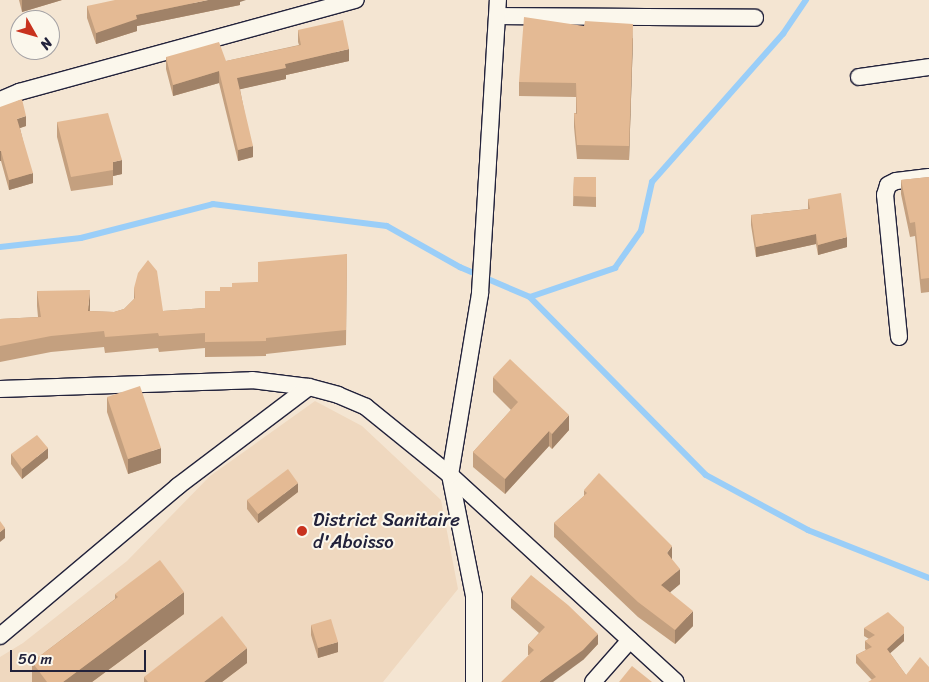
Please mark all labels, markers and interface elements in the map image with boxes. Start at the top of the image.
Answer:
north arrow [10,10,60,60]
text: N [34,32,59,55]
place label: District Sanitaire d'Aboisso [313,509,460,553]
marker: District Sanitaire d'Aboisso [295,524,309,538]
scale bar [12,640,149,672]
text: 50 m [18,646,52,672]

